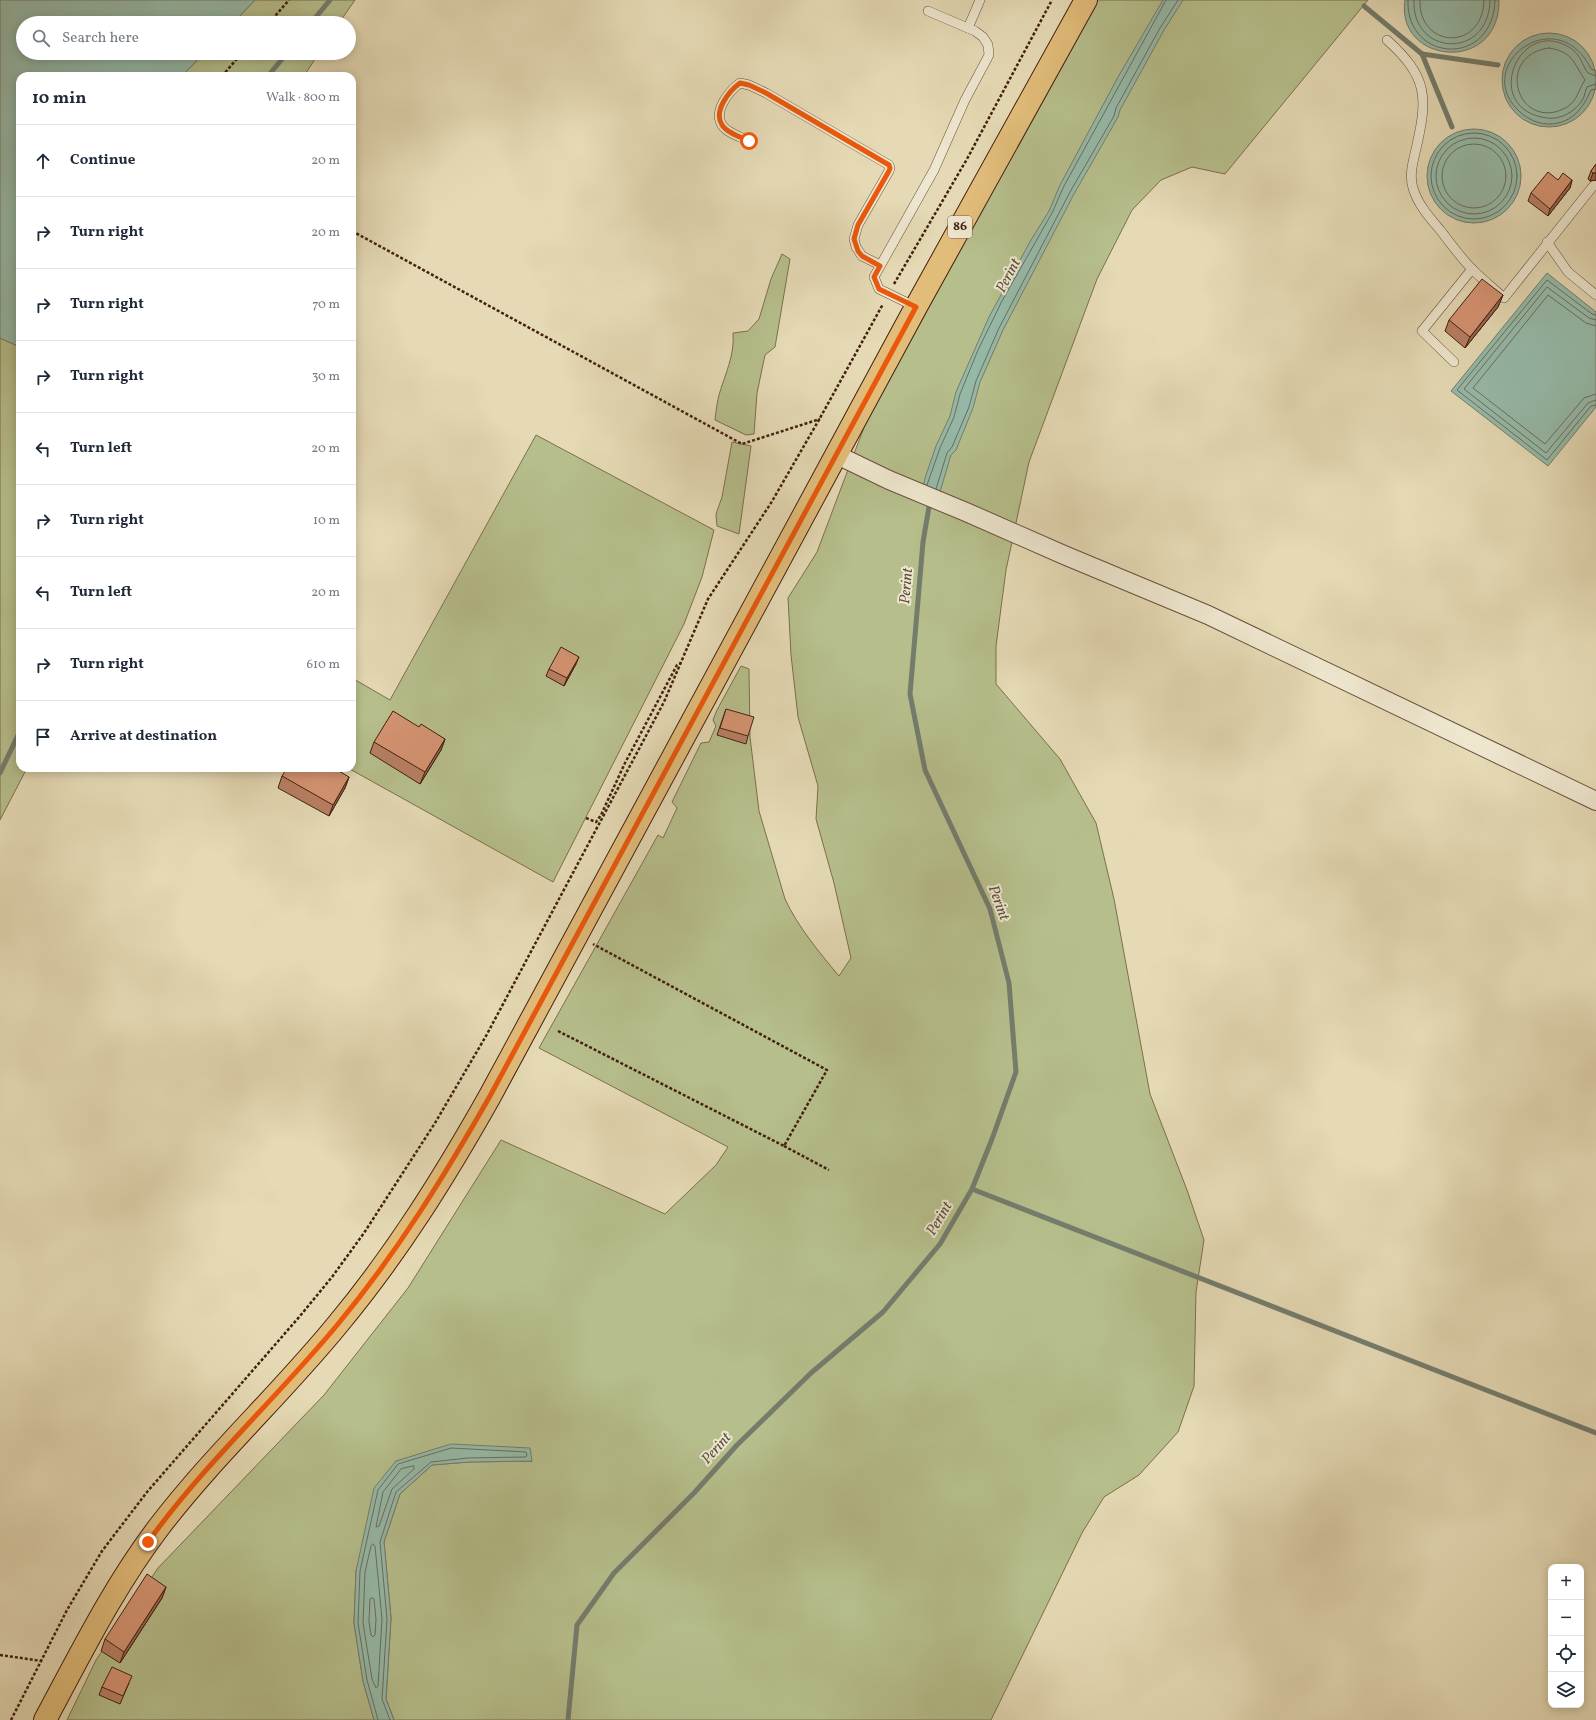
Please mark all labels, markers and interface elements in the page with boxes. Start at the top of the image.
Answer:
search box [16,16,356,60]
icon: search [30,27,52,49]
text: Search here [62,28,139,49]
text: 10 min [32,87,86,110]
text: Walk · 800 m [266,89,340,107]
route start [740,132,758,150]
icon: ahead [32,150,54,172]
text: Continue [70,150,135,171]
text: 20 m [311,152,340,170]
road number: 86 [948,216,972,238]
icon: right [32,222,54,244]
text: Turn right [70,222,144,243]
text: 20 m [311,224,340,242]
water label: Perint [991,254,1027,297]
icon: right [32,294,54,316]
text: Turn right [70,294,144,315]
text: 70 m [312,296,340,314]
icon: right [32,366,54,388]
text: Turn right [70,366,144,387]
text: 30 m [312,368,340,386]
icon: left [32,438,54,460]
text: Turn left [70,438,132,459]
text: 20 m [311,440,340,458]
icon: right [32,510,54,532]
text: Turn right [70,510,144,531]
text: 10 m [313,512,340,530]
water label: Perint [895,566,919,605]
icon: left [32,582,54,604]
text: Turn left [70,582,132,603]
text: 20 m [311,584,340,602]
icon: right [32,654,54,676]
text: Turn right [70,654,144,675]
text: 610 m [306,656,340,674]
icon: arrive [32,726,54,748]
text: Arrive at destination [70,726,217,747]
water label: Perint [982,883,1014,925]
water label: Perint [922,1197,959,1240]
water label: Perint [697,1428,738,1469]
route end [139,1533,157,1551]
map controls [1548,1564,1584,1708]
button: + [1548,1564,1584,1600]
button: − [1548,1600,1584,1636]
button: locate [1548,1636,1584,1672]
button: layers [1548,1672,1584,1708]

